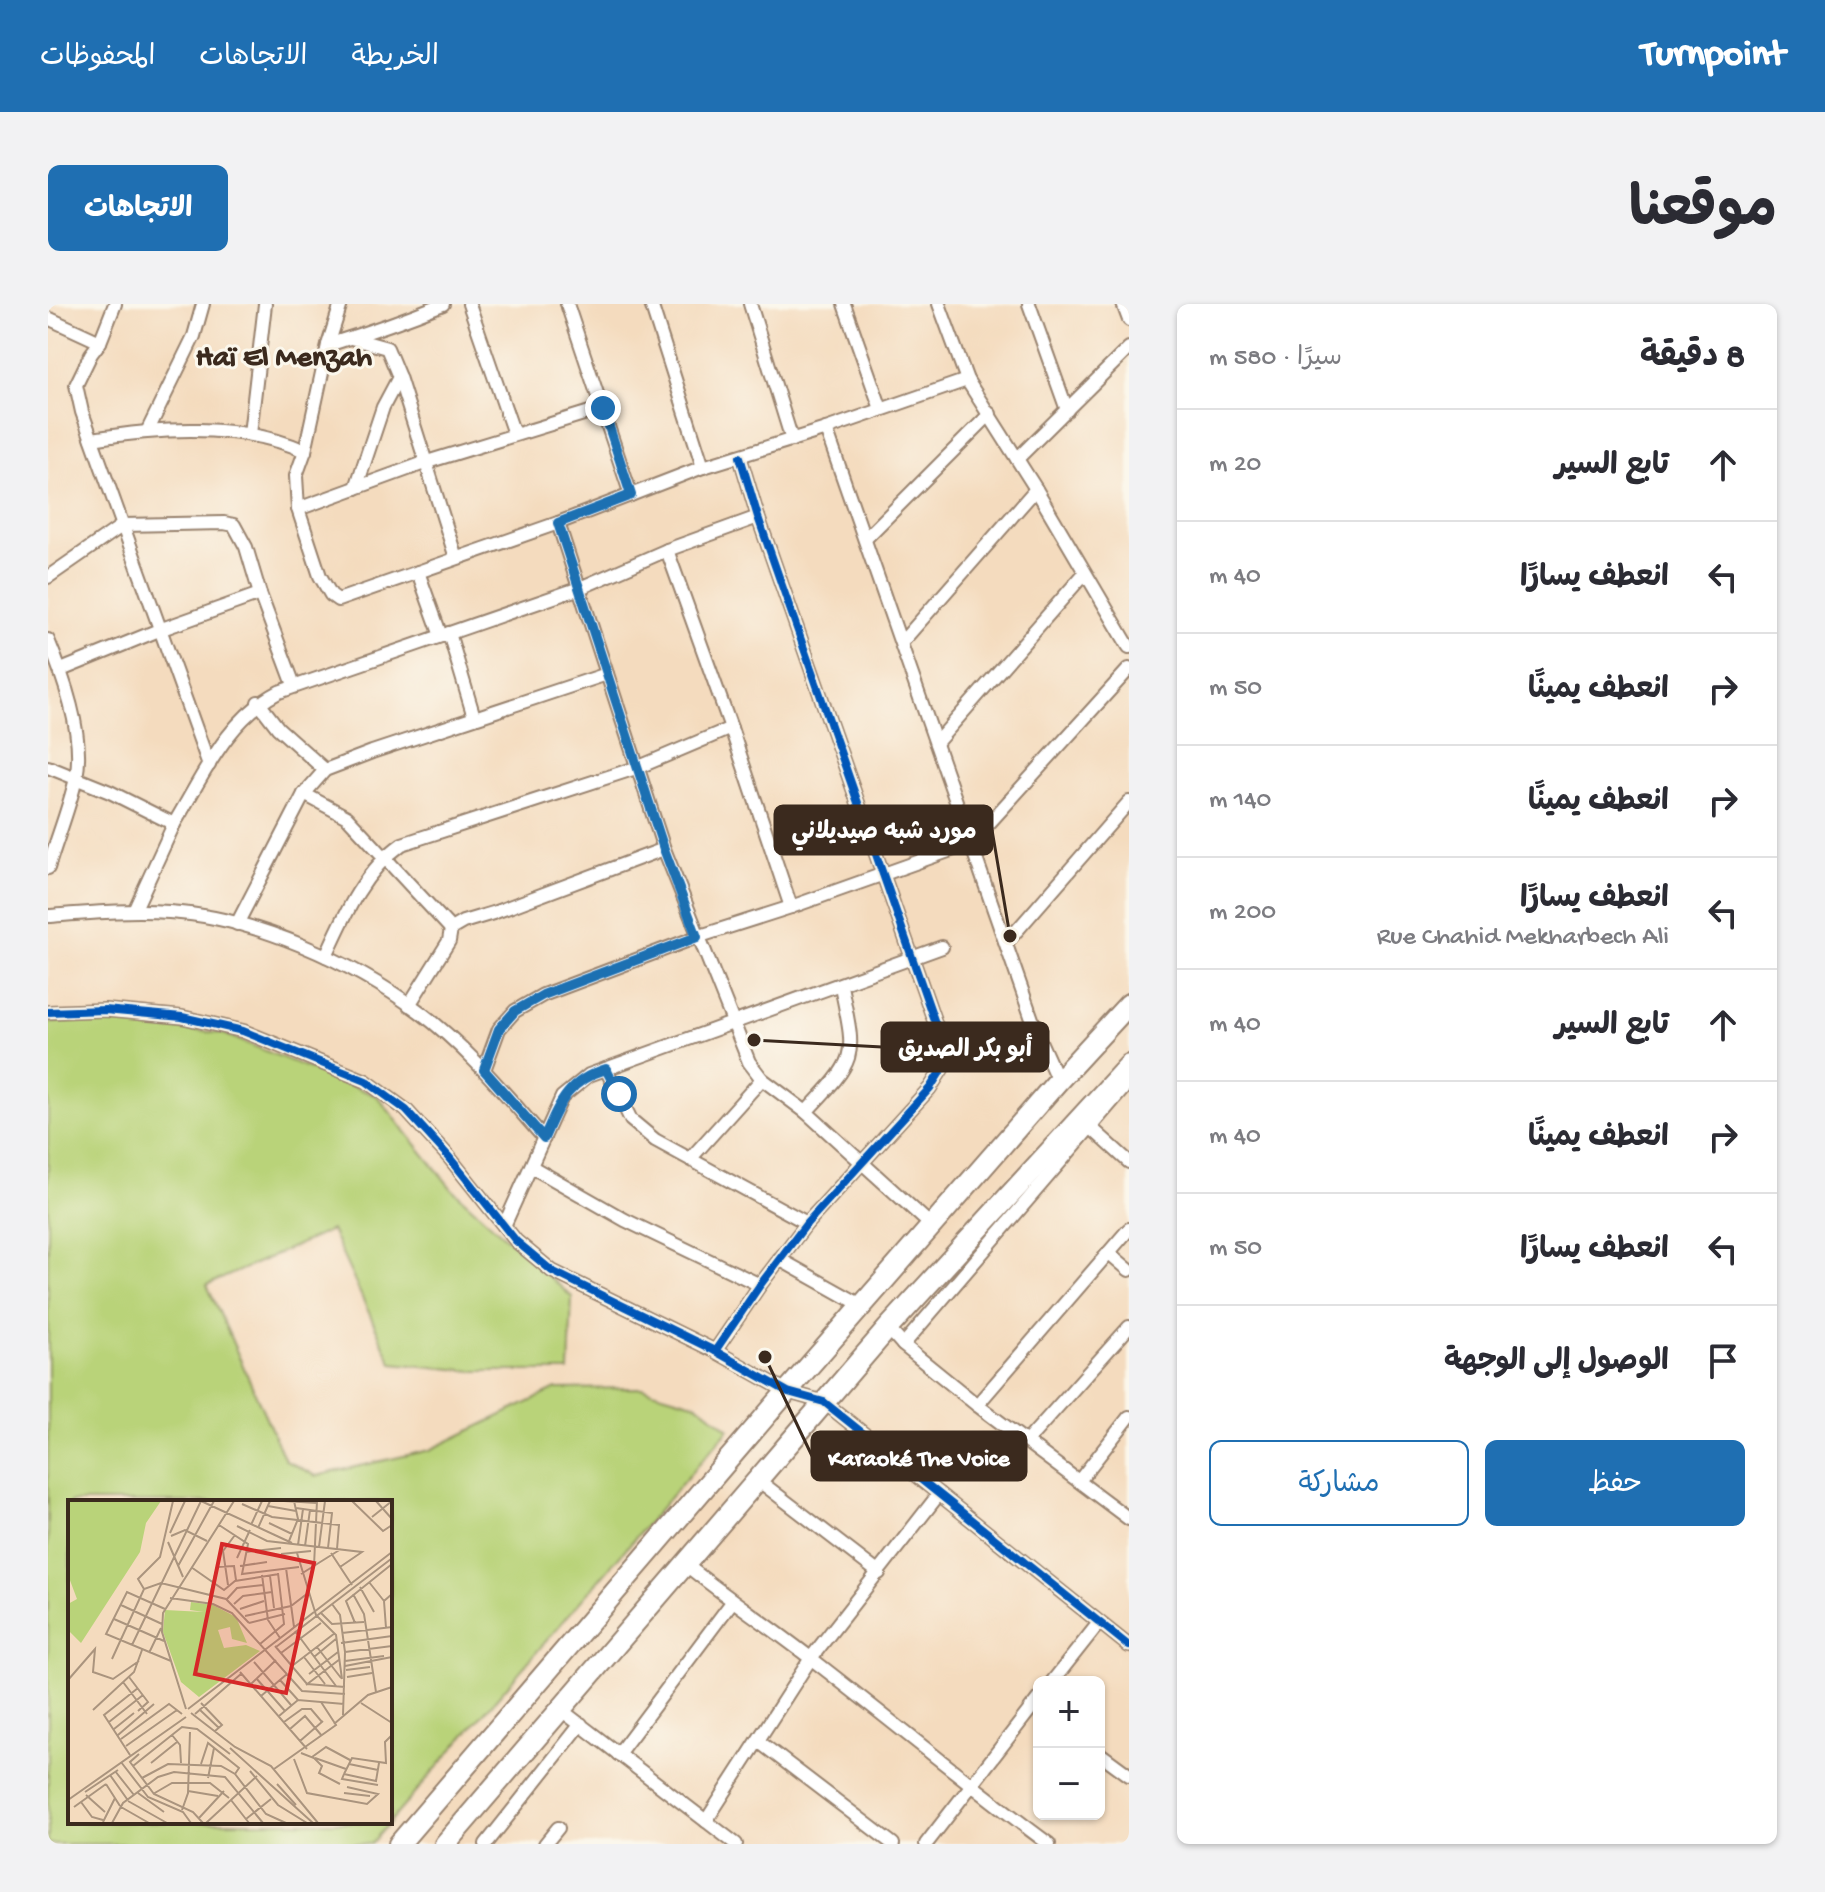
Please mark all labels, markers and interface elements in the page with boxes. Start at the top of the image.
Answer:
text: Turnpoint [1641,34,1785,78]
text: المحفوظات [40,42,155,75]
text: الاتجاهات [199,42,307,75]
text: الخريطة [351,42,439,75]
button: الاتجاهات [48,165,228,251]
text: موقعنا [1629,181,1777,247]
text: 8 دقيقة [1640,339,1745,379]
district label: Haï El Menzah [196,342,372,377]
text: سيرًا · 580 m [1209,344,1342,375]
route end [585,390,621,426]
icon: ahead [1701,443,1745,487]
text: 20 m [1209,450,1261,481]
text: تابع السير [1555,450,1669,485]
icon: left [1701,555,1745,599]
text: 40 m [1209,562,1261,593]
text: انعطف يسارًا [1520,562,1669,597]
icon: right [1701,667,1745,711]
text: 50 m [1209,674,1262,705]
text: انعطف يمينًا [1528,674,1669,709]
icon: right [1701,779,1745,823]
text: 140 m [1209,786,1271,817]
text: انعطف يمينًا [1528,786,1669,821]
callout: مورد شبه صيديلاني [775,806,992,854]
text: مورد شبه صيديلاني [791,819,977,851]
text: انعطف يسارًا [1520,883,1669,918]
icon: left [1701,891,1745,935]
text: 200 m [1209,898,1276,929]
text: Rue Chahid Mekharbech Ali [1377,923,1669,954]
icon: ahead [1701,1003,1745,1047]
text: 40 m [1209,1010,1261,1041]
text: تابع السير [1555,1010,1669,1045]
callout: أبو بكر الصديق [882,1023,1048,1071]
text: أبو بكر الصديق [898,1033,1033,1066]
route start [601,1076,637,1112]
icon: right [1701,1115,1745,1159]
text: 40 m [1209,1122,1261,1153]
text: انعطف يمينًا [1528,1122,1669,1157]
icon: left [1701,1227,1745,1271]
text: 50 m [1209,1234,1262,1265]
text: انعطف يسارًا [1520,1234,1669,1269]
icon: arrive [1701,1339,1745,1383]
text: الوصول إلى الوجهة [1444,1346,1669,1381]
callout: Karaoké The Voice [812,1432,1026,1480]
button: مشاركة [1209,1440,1469,1526]
button: حفظ [1485,1440,1745,1526]
text: Karaoké The Voice [827,1446,1011,1475]
inset map [68,1500,392,1824]
map controls [1033,1676,1105,1820]
button: + [1033,1676,1105,1748]
button: − [1033,1748,1105,1820]

